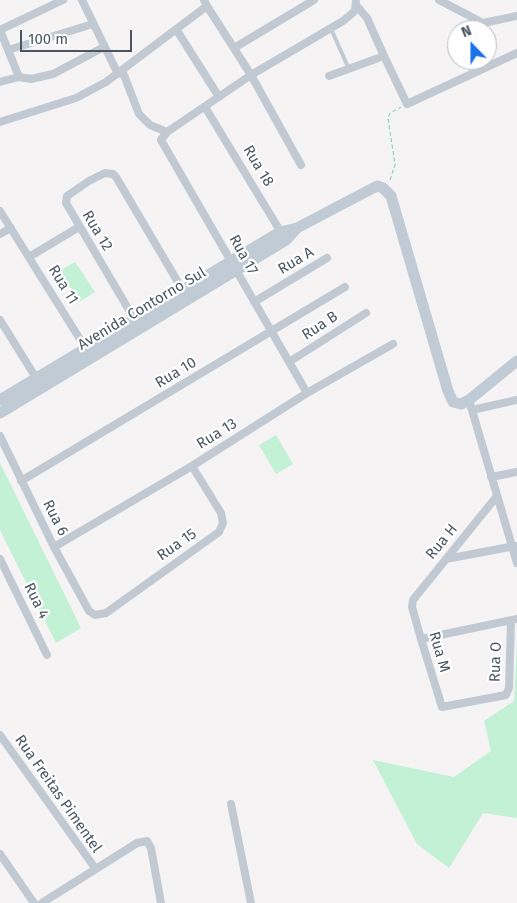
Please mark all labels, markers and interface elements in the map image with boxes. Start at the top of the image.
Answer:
scale bar [22,20,135,52]
north arrow [447,20,497,70]
text: N [459,22,474,41]
text: 100 m [28,30,68,48]
street label: Rua 18 [239,142,277,190]
street label: Rua 12 [78,208,116,254]
street label: Rua 17 [225,232,261,278]
street label: Rua A [275,243,317,279]
street label: Rua 11 [44,262,82,308]
street label: Avenida Contorno Sul [75,264,209,354]
street label: Rua B [299,308,341,344]
street label: Rua 10 [152,354,200,392]
street label: Rua 13 [194,415,240,453]
street label: Rua 6 [38,497,72,539]
street label: Rua H [422,521,462,563]
street label: Rua 15 [154,525,200,565]
street label: Rua 4 [20,580,52,622]
street label: Rua M [425,630,453,674]
street label: Rua O [486,642,506,682]
street label: Rua Freitas Pimentel [11,732,105,856]

